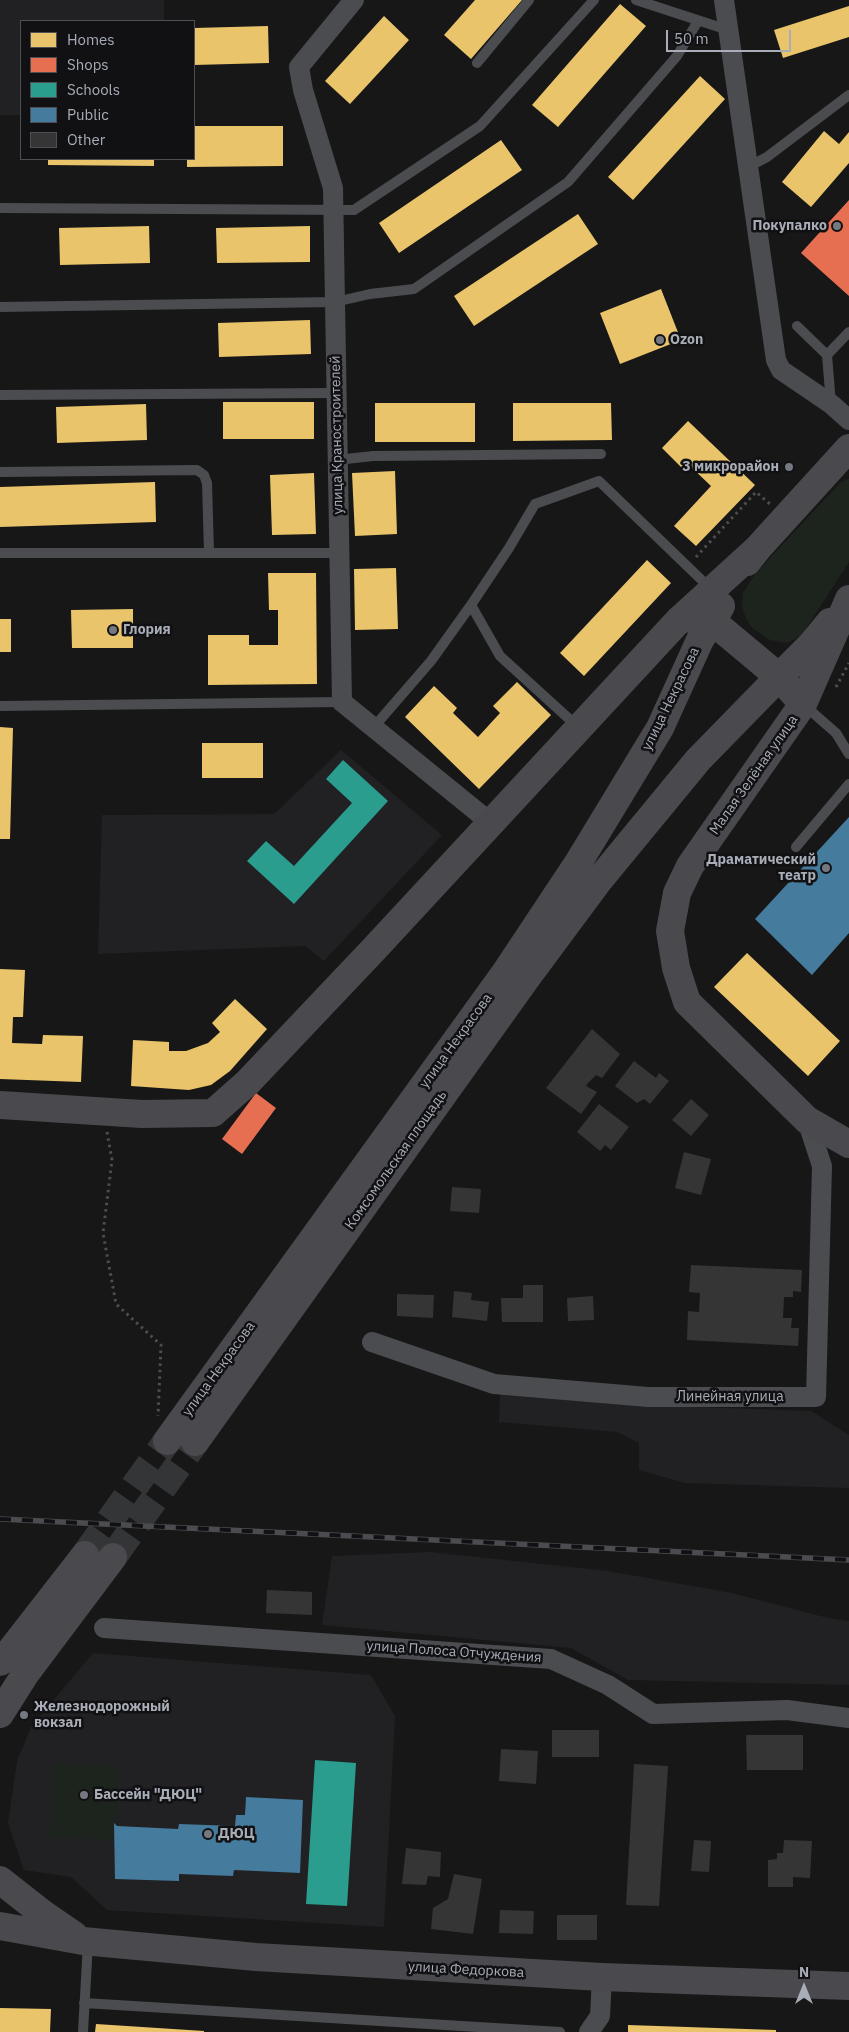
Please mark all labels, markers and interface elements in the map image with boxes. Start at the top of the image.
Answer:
legend [20,20,195,160]
scale bar [669,20,794,52]
text: 50 m [674,29,709,48]
text: Homes [67,30,115,49]
text: Shops [67,55,109,74]
text: Schools [67,80,120,99]
text: Public [67,105,109,124]
text: Other [67,130,105,149]
place label: Покупалко [753,218,827,234]
marker: Покупалко [831,220,843,232]
place label: Ozon [670,332,703,348]
marker: Ozon [654,334,666,346]
street label: улица Краностроителей [327,355,347,515]
place label: 3 микрорайон [682,459,779,475]
marker: 3 микрорайон [783,461,795,473]
place label: Глория [123,622,171,638]
marker: Глория [107,624,119,636]
street label: улица Некрасова [639,645,703,753]
street label: Малая Зелёная улица [706,712,802,838]
place label: Драматический театр [706,852,816,884]
marker: Драматический театр [820,862,832,874]
street label: улица Некрасова [416,990,496,1092]
street label: Комсомольская площадь [342,1087,450,1233]
street label: улица Некрасова [179,1318,259,1420]
street label: Линейная улица [676,1389,784,1405]
street label: улица Полоса Отчуждения [366,1638,542,1666]
place label: Железнодорожный вокзал [34,1699,170,1731]
marker: Железнодорожный вокзал [18,1709,30,1721]
place label: Бассейн "ДЮЦ" [94,1787,202,1803]
marker: Бассейн "ДЮЦ" [78,1789,90,1801]
place label: ДЮЦ [218,1826,254,1842]
marker: ДЮЦ [202,1828,214,1840]
street label: улица Федоркова [407,1959,525,1981]
north arrow [779,1962,829,2012]
text: N [799,1963,809,1981]

